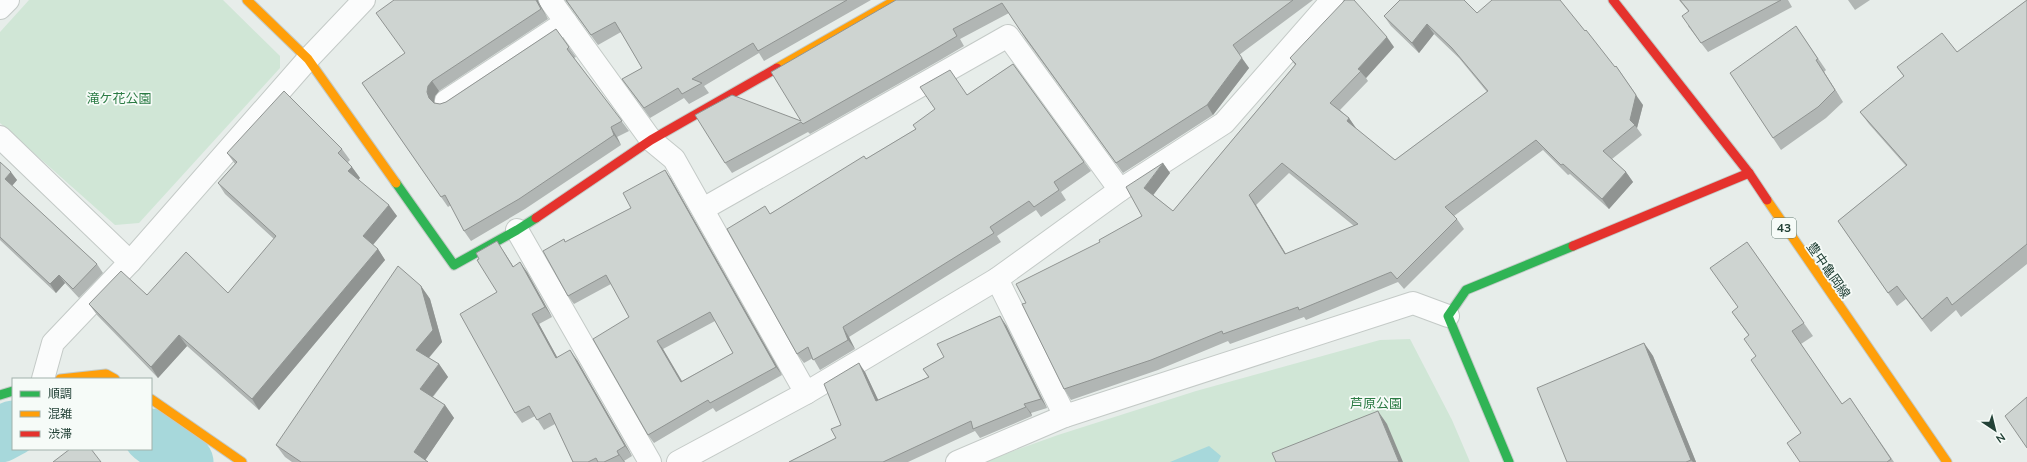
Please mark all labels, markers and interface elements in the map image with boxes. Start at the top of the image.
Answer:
park label: 滝ケ花公園 [86,90,152,108]
road number: 43 [1772,218,1796,238]
street label: 豊中亀岡線 [1802,239,1854,302]
legend [12,378,152,450]
text: 順調 [48,386,72,402]
park label: 芦原公園 [1350,395,1402,413]
text: 混雑 [48,406,72,422]
north arrow [1975,410,2015,450]
text: 渋滞 [48,426,72,442]
text: N [1993,429,2008,446]

